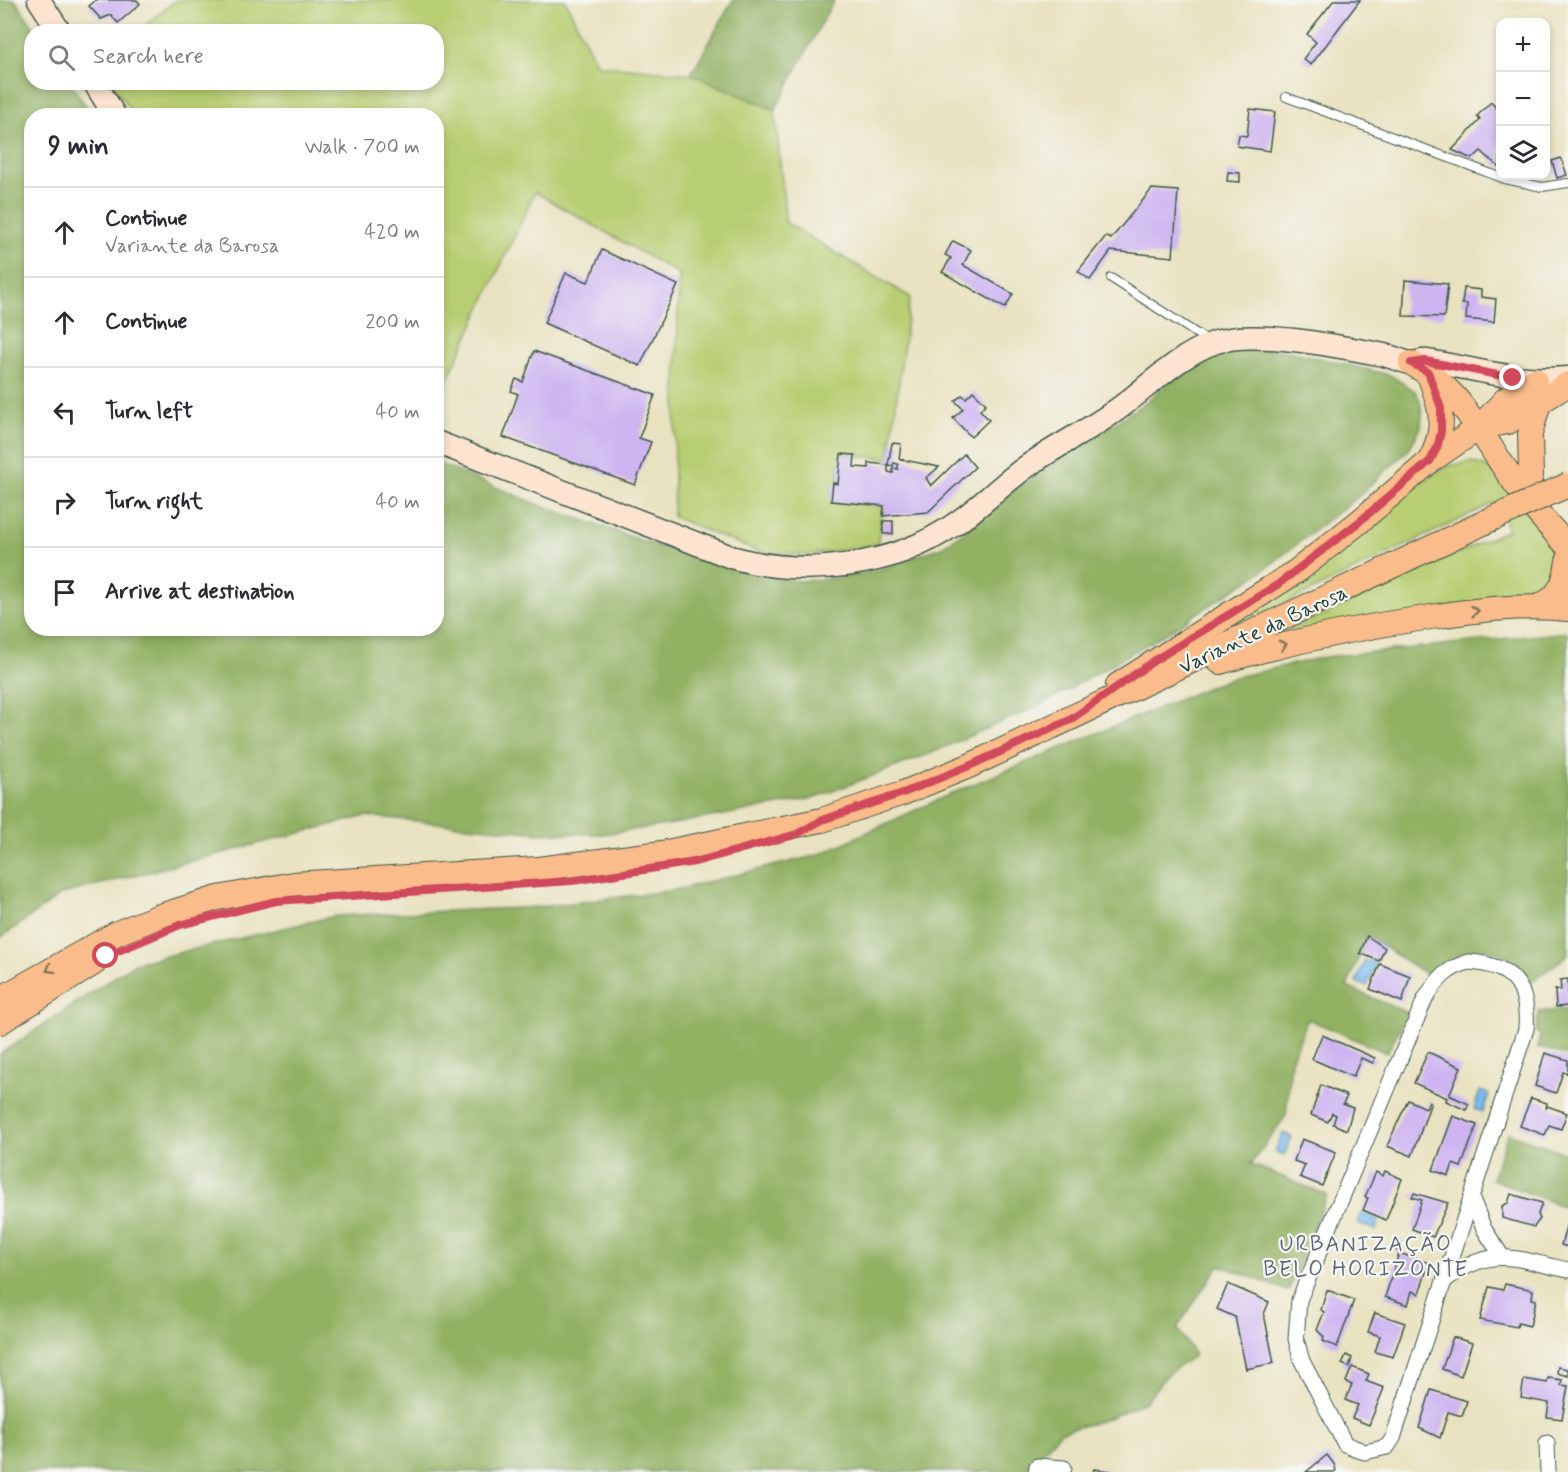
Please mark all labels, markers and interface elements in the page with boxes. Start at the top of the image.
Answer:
map controls [1496,18,1550,180]
button: + [1496,18,1550,72]
search box [24,24,444,90]
icon: search [45,41,78,74]
text: Search here [93,43,204,71]
button: − [1496,72,1550,126]
button: layers [1496,126,1550,180]
text: 9 min [48,130,109,164]
text: Walk · 700 m [304,134,420,161]
text: Continue [105,205,187,233]
icon: ahead [48,216,81,249]
text: 420 m [364,219,420,246]
text: Variante da Barosa [105,233,279,260]
icon: ahead [48,306,81,339]
text: Continue [105,308,187,336]
text: 200 m [365,309,420,336]
route end [1499,364,1525,390]
icon: left [48,396,81,429]
text: Turn left [105,398,193,426]
text: 40 m [376,399,420,426]
icon: right [48,486,81,519]
text: Turn right [105,488,203,516]
text: 40 m [376,489,420,516]
icon: arrive [48,576,81,609]
text: Arrive at destination [105,578,295,606]
street label: Variante da Barosa [1175,579,1352,681]
one-way arrow [1470,605,1479,618]
one-way arrow [1278,639,1288,652]
route start [92,942,118,968]
one-way arrow [46,962,56,974]
district label: URBANIZAÇÃO BELO HORIZONTE [1263,1231,1469,1284]

